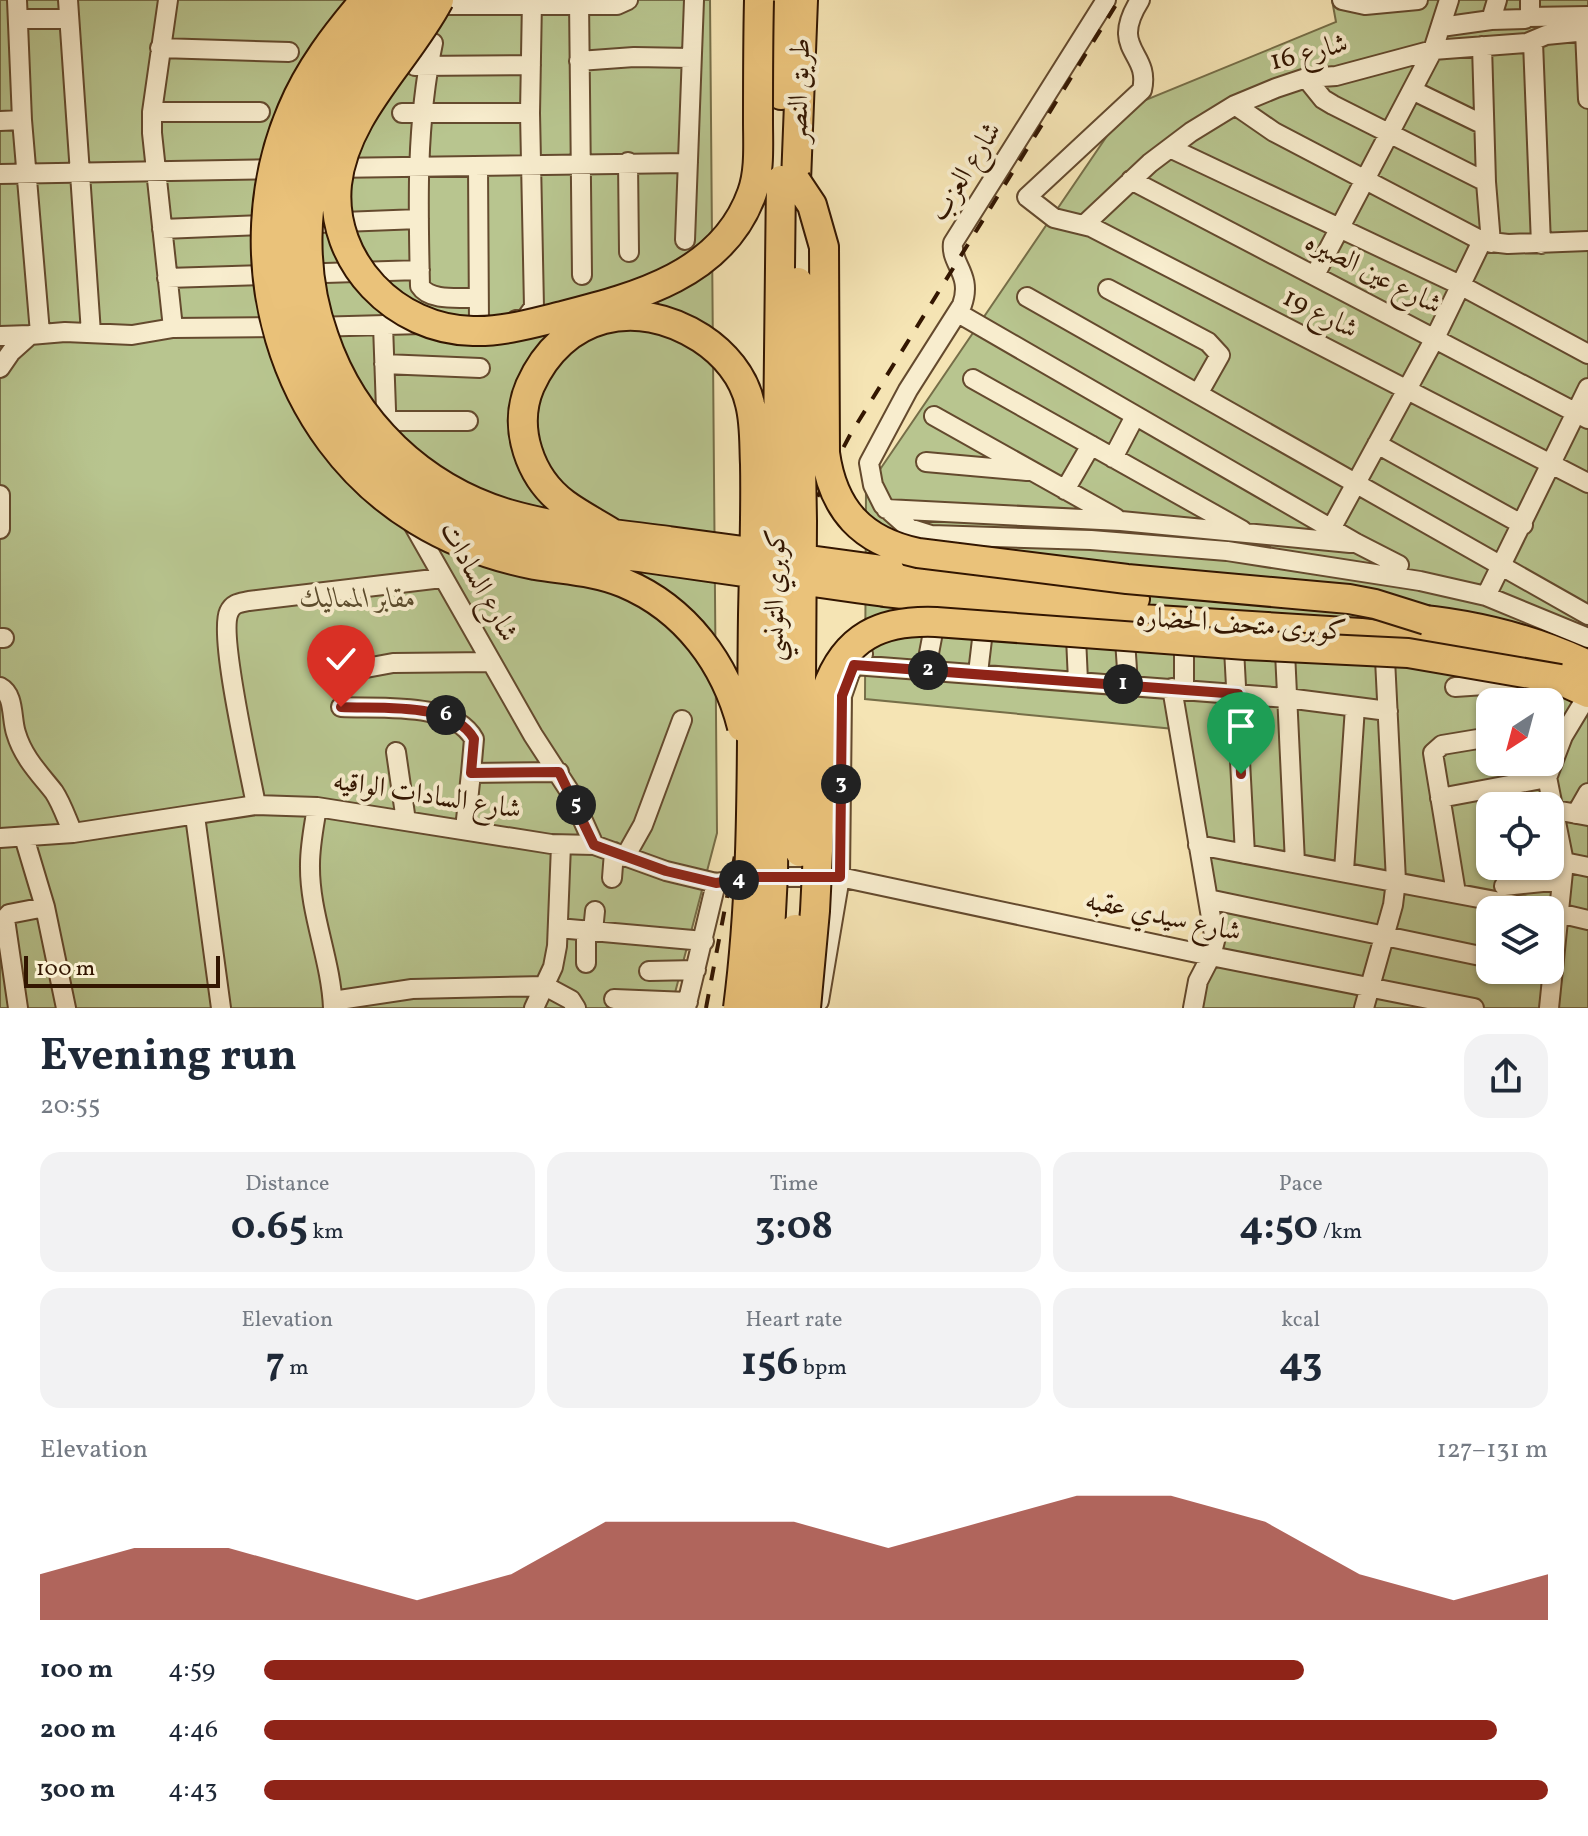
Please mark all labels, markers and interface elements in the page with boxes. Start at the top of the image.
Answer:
street label: شارع 16 [1266,24,1353,83]
street label: طريق النصر [779,37,821,146]
street label: شارع العزب [920,115,1014,230]
street label: شارع عين الصيره [1297,223,1448,327]
street label: شارع 19 [1275,279,1364,351]
street label: شارع السادات [427,515,527,650]
street label: كوبري التونسي [755,528,802,662]
park label: مقابر المماليك [300,580,416,619]
street label: كوبرى متحف الحضاره [1134,598,1348,652]
pin [307,625,375,707]
icon: check [319,637,363,681]
pin: 2 [908,650,948,690]
text: 2 [922,654,934,685]
pin: 1 [1103,664,1143,704]
text: 1 [1119,668,1127,699]
north arrow [1476,688,1564,776]
map controls [1476,688,1564,984]
pin [1207,692,1275,774]
pin: 6 [426,695,466,735]
text: 6 [440,699,452,730]
icon: arrive [1219,704,1263,748]
street label: شارع السادات الواقيه [330,762,524,832]
pin: 3 [821,764,861,804]
text: 3 [835,768,847,799]
pin: 5 [556,785,596,825]
text: 5 [571,789,581,820]
button: locate [1476,792,1564,880]
pin: 4 [719,860,759,900]
text: 4 [732,864,746,895]
street label: شارع سيدي عقبه [1081,881,1245,955]
button: layers [1476,896,1564,984]
scale bar [24,952,220,988]
text: 100 m [36,954,95,985]
text: Evening run [40,1027,297,1088]
button: share [1464,1034,1548,1118]
text: 20:55 [40,1088,100,1124]
text: Distance [245,1169,329,1200]
text: Time [770,1169,818,1200]
text: Pace [1279,1169,1323,1200]
text: 0.65 [231,1200,308,1256]
text: 3:08 [755,1200,833,1256]
text: 4:50 [1239,1200,1318,1256]
text: km [308,1217,344,1248]
text: /km [1318,1217,1362,1248]
text: Elevation [242,1305,333,1336]
text: Heart rate [745,1305,843,1336]
text: kcal [1281,1305,1320,1336]
text: 7 [266,1336,285,1392]
text: 156 [741,1336,798,1392]
text: 43 [1279,1336,1322,1392]
text: m [285,1353,309,1384]
text: bpm [798,1353,847,1384]
text: Elevation [40,1432,148,1468]
text: 127–131 m [1437,1432,1548,1468]
text: 100 m [40,1652,113,1688]
text: 4:59 [168,1652,215,1688]
text: 200 m [40,1712,116,1748]
text: 4:46 [168,1712,218,1748]
text: 300 m [40,1772,116,1808]
text: 4:43 [168,1772,217,1808]

